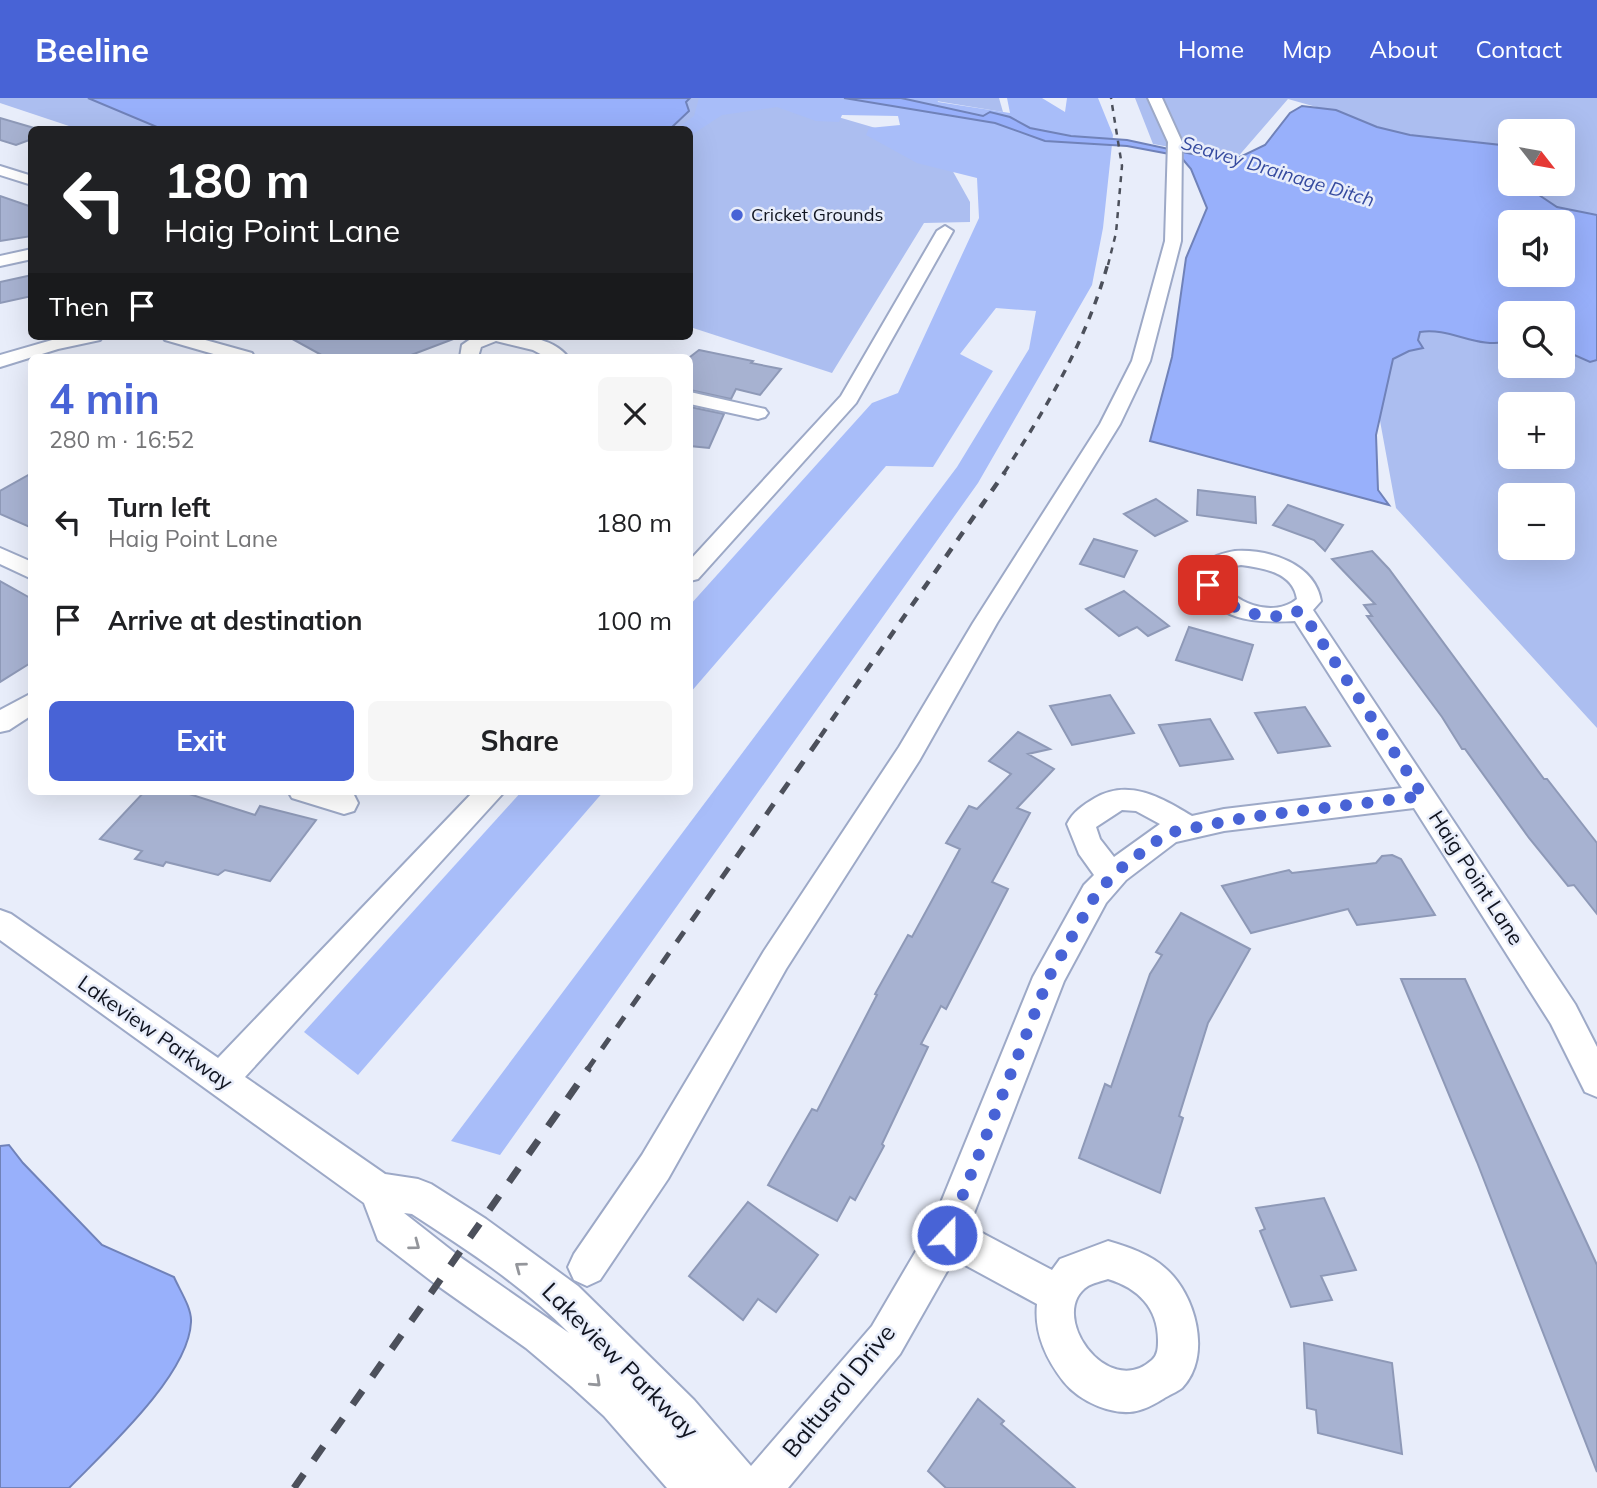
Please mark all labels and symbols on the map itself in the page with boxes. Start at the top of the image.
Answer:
north arrow [1498,119,1575,196]
water label: Seavey Drainage Ditch [1179,130,1377,212]
place label: Cricket Grounds [751,203,883,226]
marker: Cricket Grounds [729,207,745,223]
pin [1178,555,1238,615]
street label: Haig Point Lane [1424,805,1530,950]
street label: Lakeview Parkway [73,969,238,1095]
position arrow [910,1198,984,1272]
one-way arrow [407,1237,420,1250]
one-way arrow [515,1263,528,1275]
street label: Lakeview Parkway [536,1276,705,1445]
street label: Baltusrol Drive [775,1318,901,1463]
one-way arrow [588,1374,601,1387]

